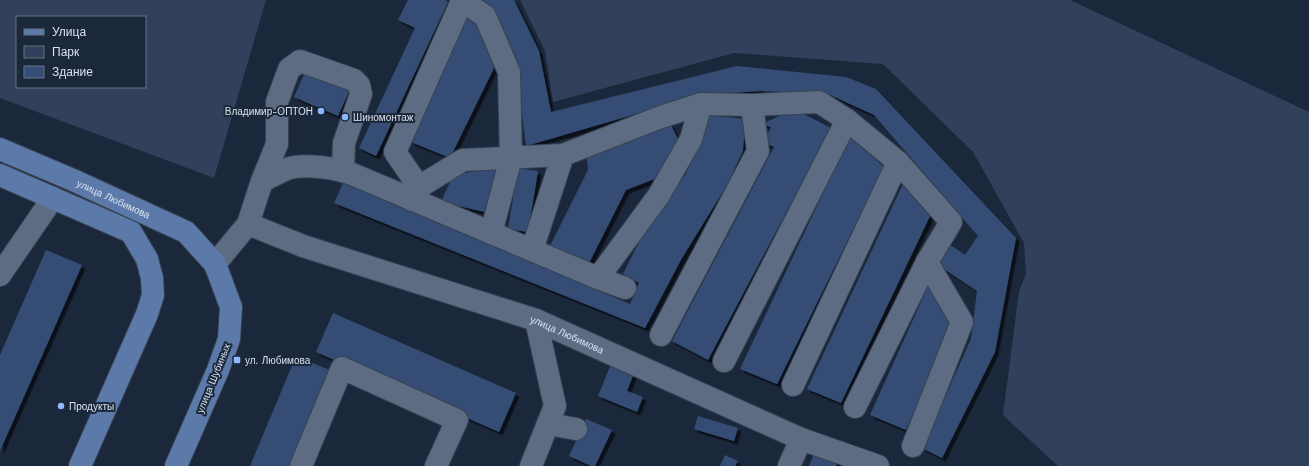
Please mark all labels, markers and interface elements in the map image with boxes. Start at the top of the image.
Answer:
legend [16,16,146,88]
text: Улица [52,25,86,39]
text: Парк [52,45,80,59]
text: Здание [52,65,93,79]
place label: Владимир-ОПТОН [225,106,313,117]
marker: Владимир-ОПТОН [316,106,326,116]
marker: Шиномонтаж [340,112,350,122]
place label: Шиномонтаж [353,112,414,123]
street label: улица Любимова [75,178,152,221]
street label: улица Любимова [529,314,606,356]
street label: улица Шубиных [194,342,232,415]
marker: ул. Любимова [232,355,242,365]
place label: ул. Любимова [245,355,311,366]
marker: Продукты [56,401,66,411]
place label: Продукты [69,401,114,412]

